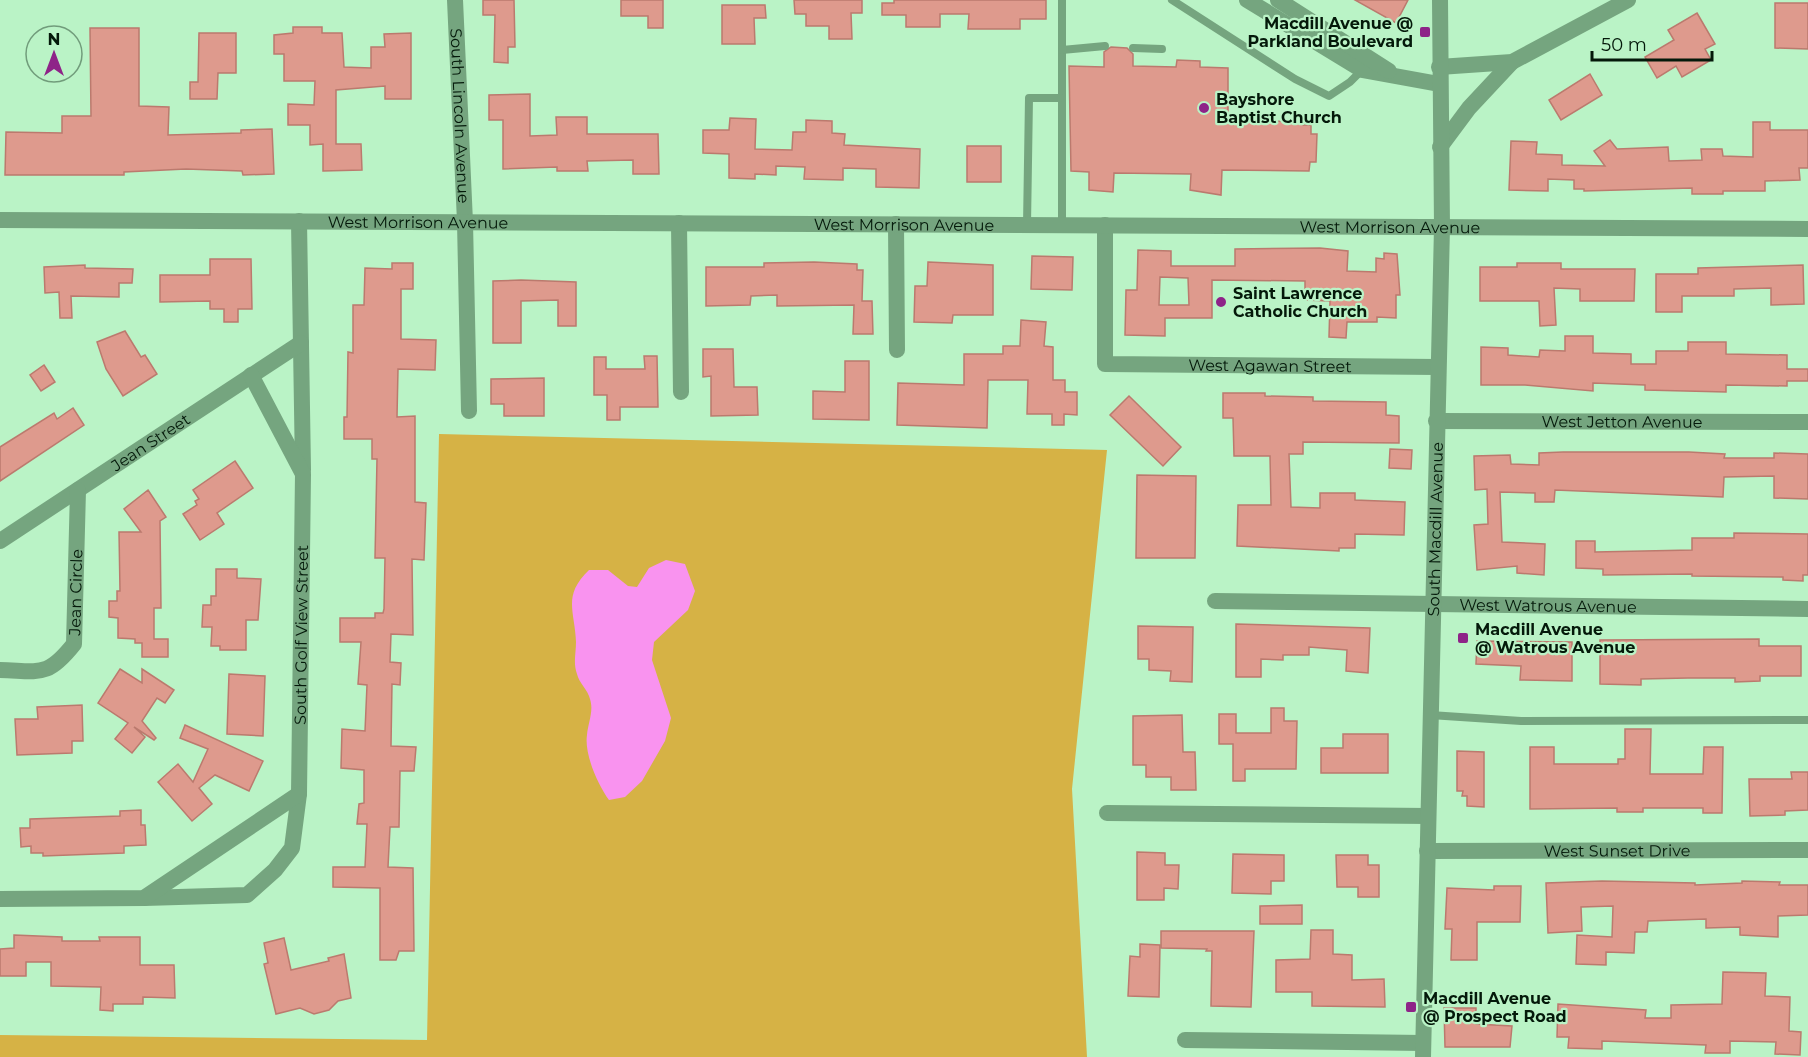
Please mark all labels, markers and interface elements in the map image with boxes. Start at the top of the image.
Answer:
place label: Macdill Avenue @ Parkland Boulevard [1248,14,1413,51]
north arrow [24,24,84,84]
scale bar [1592,24,1712,62]
marker: Macdill Avenue @ Parkland Boulevard [1418,25,1432,39]
street label: South Lincoln Avenue [447,28,474,204]
text: N [48,30,60,49]
text: 50 m [1601,34,1647,56]
place label: Bayshore Baptist Church [1216,90,1342,127]
marker: Bayshore Baptist Church [1197,101,1211,115]
street label: West Morrison Avenue [328,212,508,232]
street label: West Morrison Avenue [814,215,994,234]
street label: West Morrison Avenue [1300,217,1480,237]
place label: Saint Lawrence Catholic Church [1233,284,1367,321]
marker: Saint Lawrence Catholic Church [1214,295,1228,309]
street label: West Agawan Street [1188,355,1352,376]
street label: Jean Street [107,409,194,475]
street label: West Jetton Avenue [1542,412,1702,431]
street label: South Macdill Avenue [1424,442,1447,616]
street label: South Golf View Street [290,544,312,725]
street label: Jean Circle [65,549,86,637]
street label: West Watrous Avenue [1459,595,1637,616]
place label: Macdill Avenue @ Watrous Avenue [1475,620,1635,657]
marker: Macdill Avenue @ Watrous Avenue [1456,631,1470,645]
street label: West Sunset Drive [1544,841,1690,860]
place label: Macdill Avenue @ Prospect Road [1423,989,1567,1026]
marker: Macdill Avenue @ Prospect Road [1404,1000,1418,1014]

